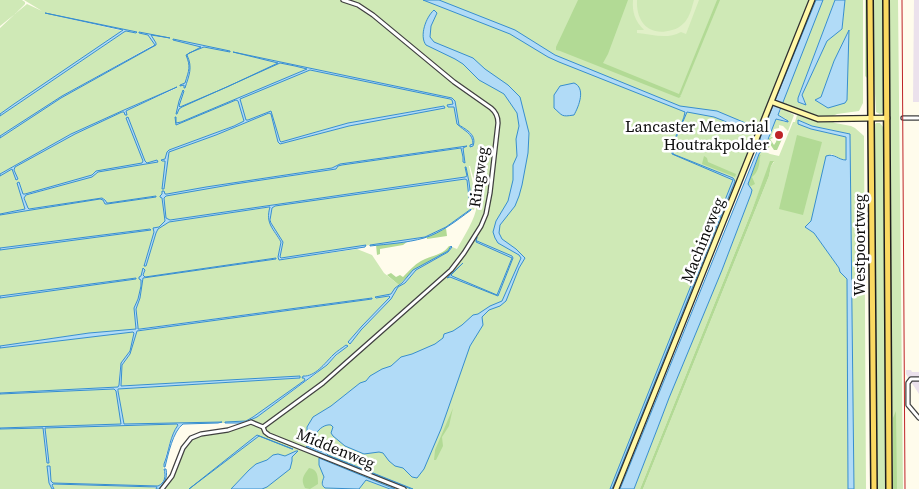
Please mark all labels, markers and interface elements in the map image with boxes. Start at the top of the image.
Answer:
place label: Lancaster Memorial Houtrakpolder [625,115,769,155]
marker: Lancaster Memorial Houtrakpolder [773,129,785,141]
street label: Ringweg [463,145,493,209]
street label: Machineweg [675,194,729,286]
street label: Westpoortweg [848,194,870,296]
street label: Middenweg [293,422,379,474]

